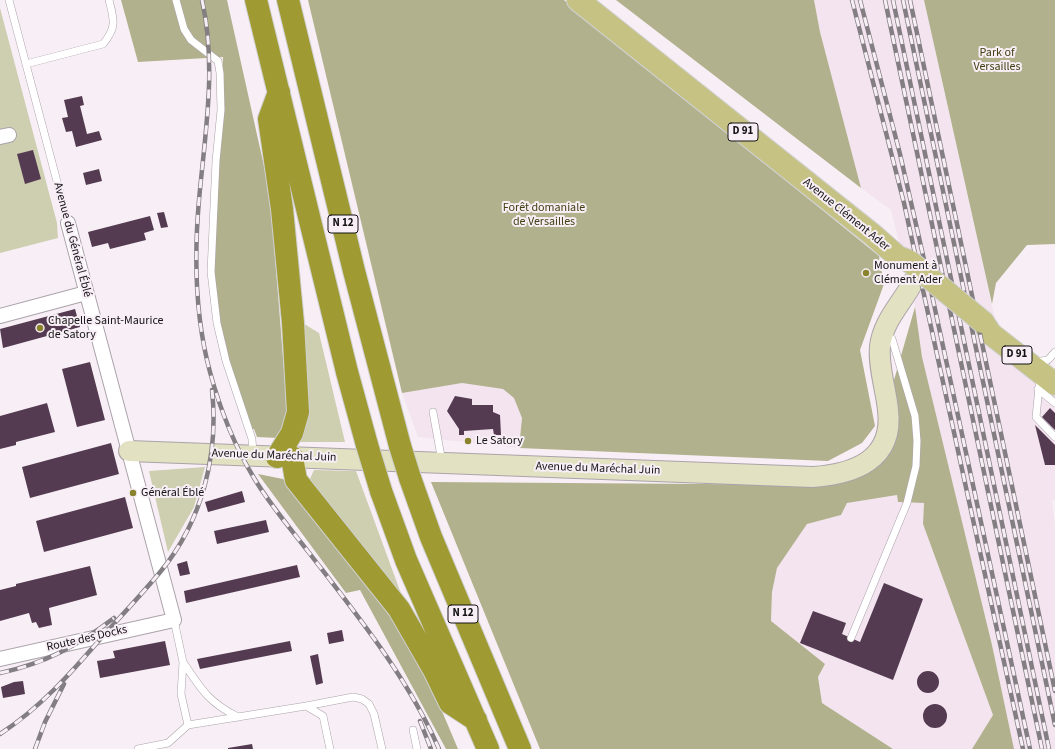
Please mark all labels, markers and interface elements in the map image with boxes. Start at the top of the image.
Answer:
park label: Park of Versailles [973,46,1021,74]
road number: D 91 [728,123,758,141]
street label: Avenue Clément Ader [800,176,892,254]
street label: Avenue du Général Éblé [50,181,94,299]
park label: Forêt domaniale de Versailles [503,201,585,229]
road number: N 12 [328,215,358,233]
place label: Monument à Clément Ader [874,259,942,287]
marker: Monument à Clément Ader [861,268,871,278]
place label: Chapelle Saint-Maurice de Satory [48,314,164,342]
marker: Chapelle Saint-Maurice de Satory [35,323,45,333]
road number: D 91 [1002,346,1032,364]
place label: Le Satory [476,434,523,448]
marker: Le Satory [463,436,473,446]
street label: Avenue du Maréchal Juin [211,447,337,465]
street label: Avenue du Maréchal Juin [535,460,661,478]
place label: Général Éblé [141,486,204,500]
marker: Général Éblé [128,488,138,498]
road number: N 12 [448,605,478,623]
street label: Route des Docks [45,623,129,655]

